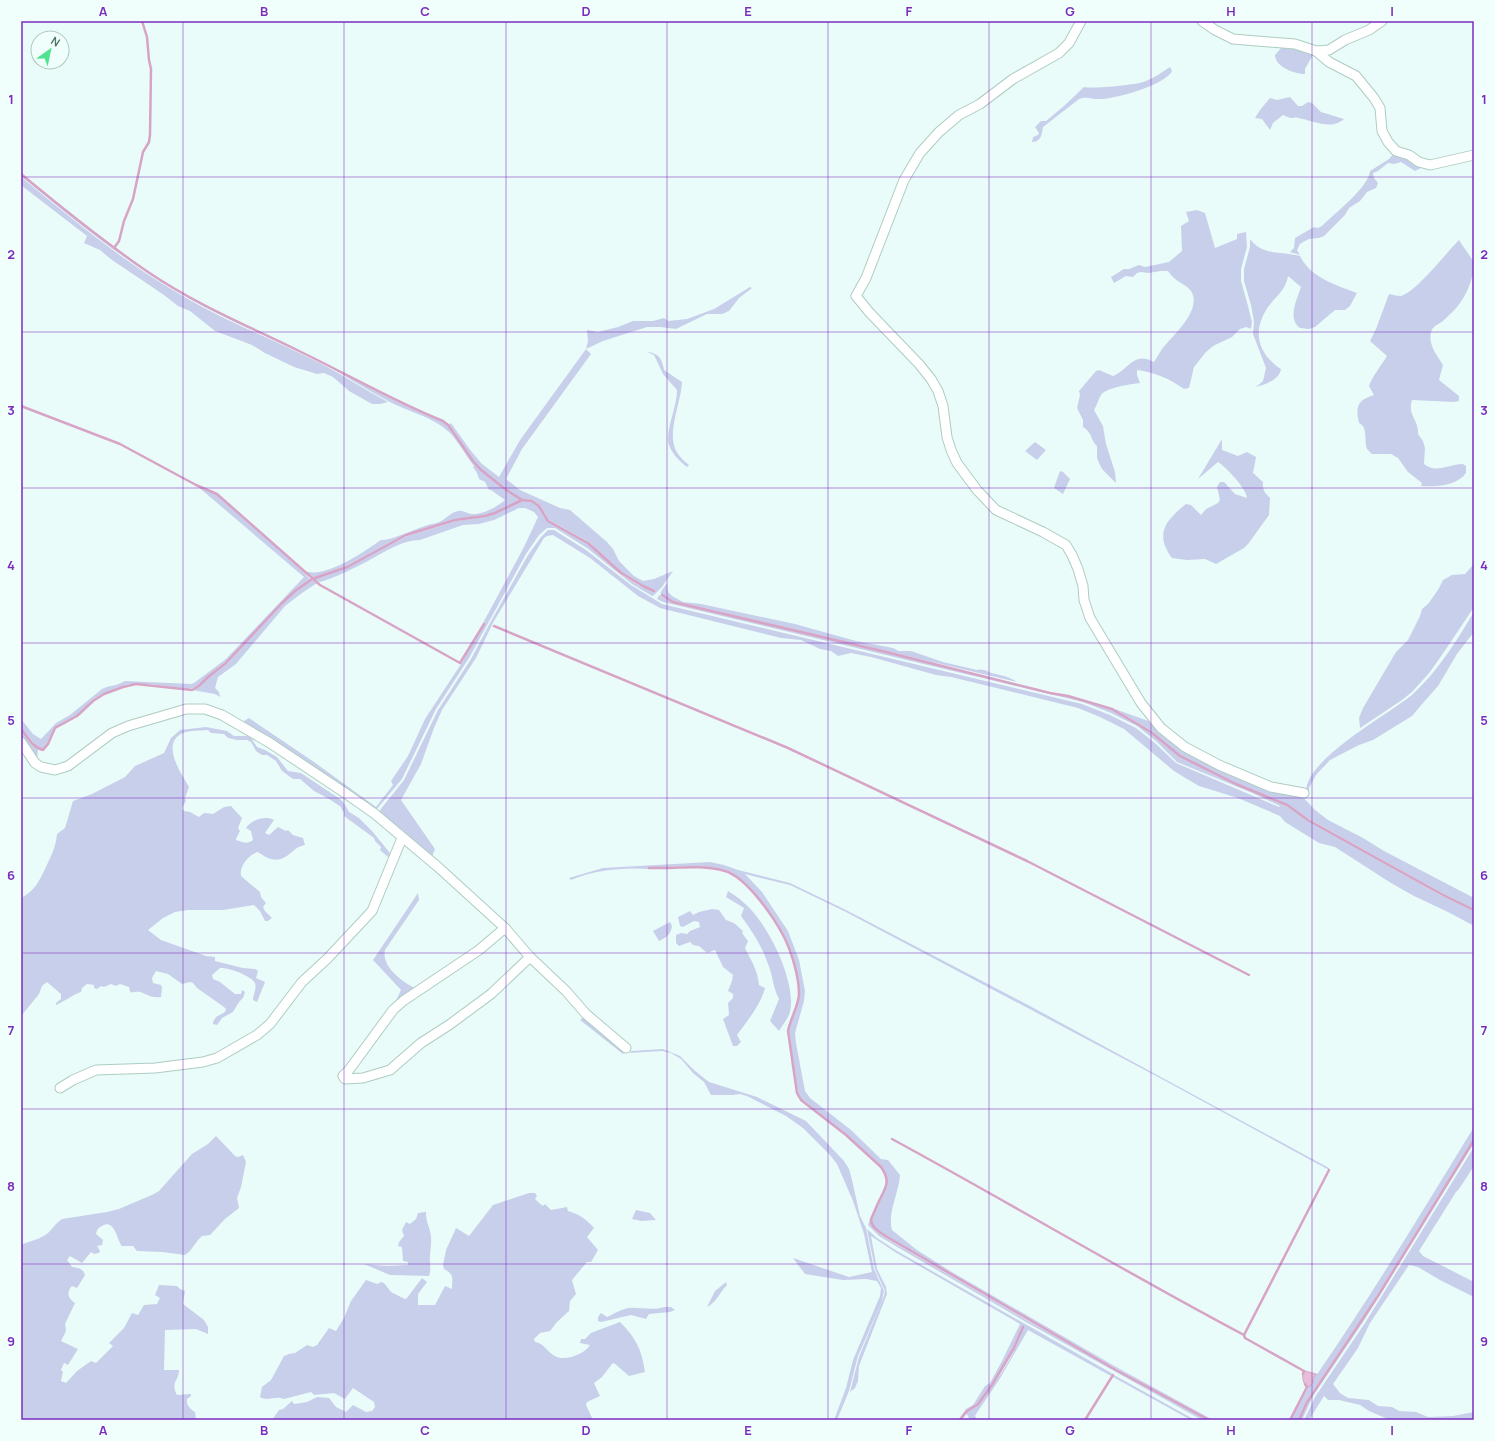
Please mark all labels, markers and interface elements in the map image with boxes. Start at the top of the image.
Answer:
text: A [99,2,108,20]
text: B [260,2,268,20]
text: C [420,2,430,20]
text: D [581,2,591,20]
text: E [744,2,752,20]
text: F [906,2,913,20]
text: G [1065,2,1075,20]
text: H [1226,2,1236,20]
text: I [1390,2,1394,20]
north arrow [30,30,70,70]
text: N [48,33,63,50]
text: 1 [8,90,14,108]
text: 1 [1481,90,1487,108]
text: 2 [7,245,15,263]
text: 2 [1480,245,1488,263]
text: 3 [7,401,15,419]
text: 3 [1480,401,1488,419]
text: 4 [7,556,15,574]
text: 4 [1480,556,1488,574]
text: 5 [7,711,15,729]
text: 5 [1480,711,1488,729]
text: 6 [7,866,15,884]
text: 6 [1480,866,1488,884]
text: 7 [8,1021,15,1039]
text: 7 [1481,1021,1488,1039]
text: 8 [7,1177,15,1195]
text: 8 [1480,1177,1488,1195]
text: 9 [7,1332,15,1350]
text: 9 [1480,1332,1488,1350]
text: A [99,1421,108,1439]
text: B [260,1421,268,1439]
text: C [420,1421,430,1439]
text: D [581,1421,591,1439]
text: E [744,1421,752,1439]
text: F [906,1421,913,1439]
text: G [1065,1421,1075,1439]
text: H [1226,1421,1236,1439]
text: I [1390,1421,1394,1439]

